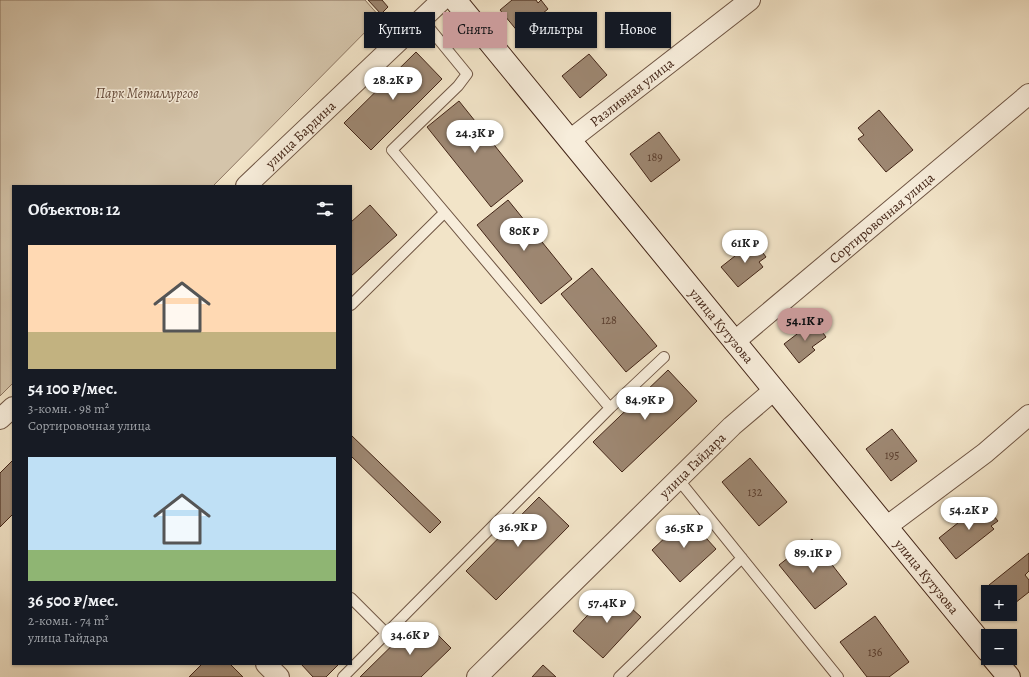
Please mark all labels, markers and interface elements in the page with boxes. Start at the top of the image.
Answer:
chip: Купить [364,12,435,48]
chip: Снять [443,12,507,48]
chip: Фильтры [515,12,597,48]
chip: Новое [605,12,671,48]
street label: Разливная улица [586,53,678,131]
pin: 28.2K ₽ [356,67,430,101]
text: 28.2K ₽ [373,71,413,88]
park label: Парк Металлургов [95,84,199,103]
street label: улица Бардина [261,96,340,173]
pin: 24.3K ₽ [438,120,512,154]
text: 24.3K ₽ [456,124,494,141]
house number: 189 [647,149,663,165]
street label: Сортировочная улица [825,168,939,268]
text: Объектов: 12 [28,198,120,221]
icon: filters [314,198,336,220]
pin: 80K ₽ [496,218,552,252]
text: 80K ₽ [509,222,539,239]
pin: 61K ₽ [717,230,773,264]
text: 61K ₽ [731,234,759,251]
icon: home [146,271,218,343]
street label: улица Кутузова [684,284,758,368]
pin: 54.1K ₽ [768,308,842,342]
house number: 128 [601,312,617,328]
text: 54.1K ₽ [786,312,824,329]
text: 54 100 ₽/мес. [28,377,118,400]
pin: 84.9K ₽ [608,387,682,421]
text: 84.9K ₽ [625,391,665,408]
text: 3-комн. · 98 m² [28,400,109,417]
text: Сортировочная улица [28,417,151,434]
street label: улица Гайдара [654,428,730,503]
house number: 195 [885,447,899,463]
icon: home [146,483,218,555]
house number: 132 [748,484,763,500]
pin: 54.2K ₽ [932,497,1006,531]
text: 54.2K ₽ [950,501,988,518]
pin: 36.9K ₽ [481,514,555,548]
pin: 36.5K ₽ [647,515,721,549]
text: 36.9K ₽ [499,518,537,535]
text: 36.5K ₽ [665,519,703,536]
street label: улица Кутузова [889,534,963,619]
pin: 89.1K ₽ [776,540,850,574]
text: 89.1K ₽ [794,544,832,561]
map controls [981,585,1017,665]
button: + [981,585,1017,621]
text: 36 500 ₽/мес. [28,589,119,612]
pin: 57.4K ₽ [570,590,644,624]
text: 57.4K ₽ [588,594,626,611]
text: 2-комн. · 74 m² [28,612,109,629]
pin: 34.6K ₽ [373,622,447,656]
text: 34.6K ₽ [391,626,429,643]
text: улица Гайдара [28,629,108,646]
button: − [981,629,1017,665]
house number: 136 [868,644,883,660]

